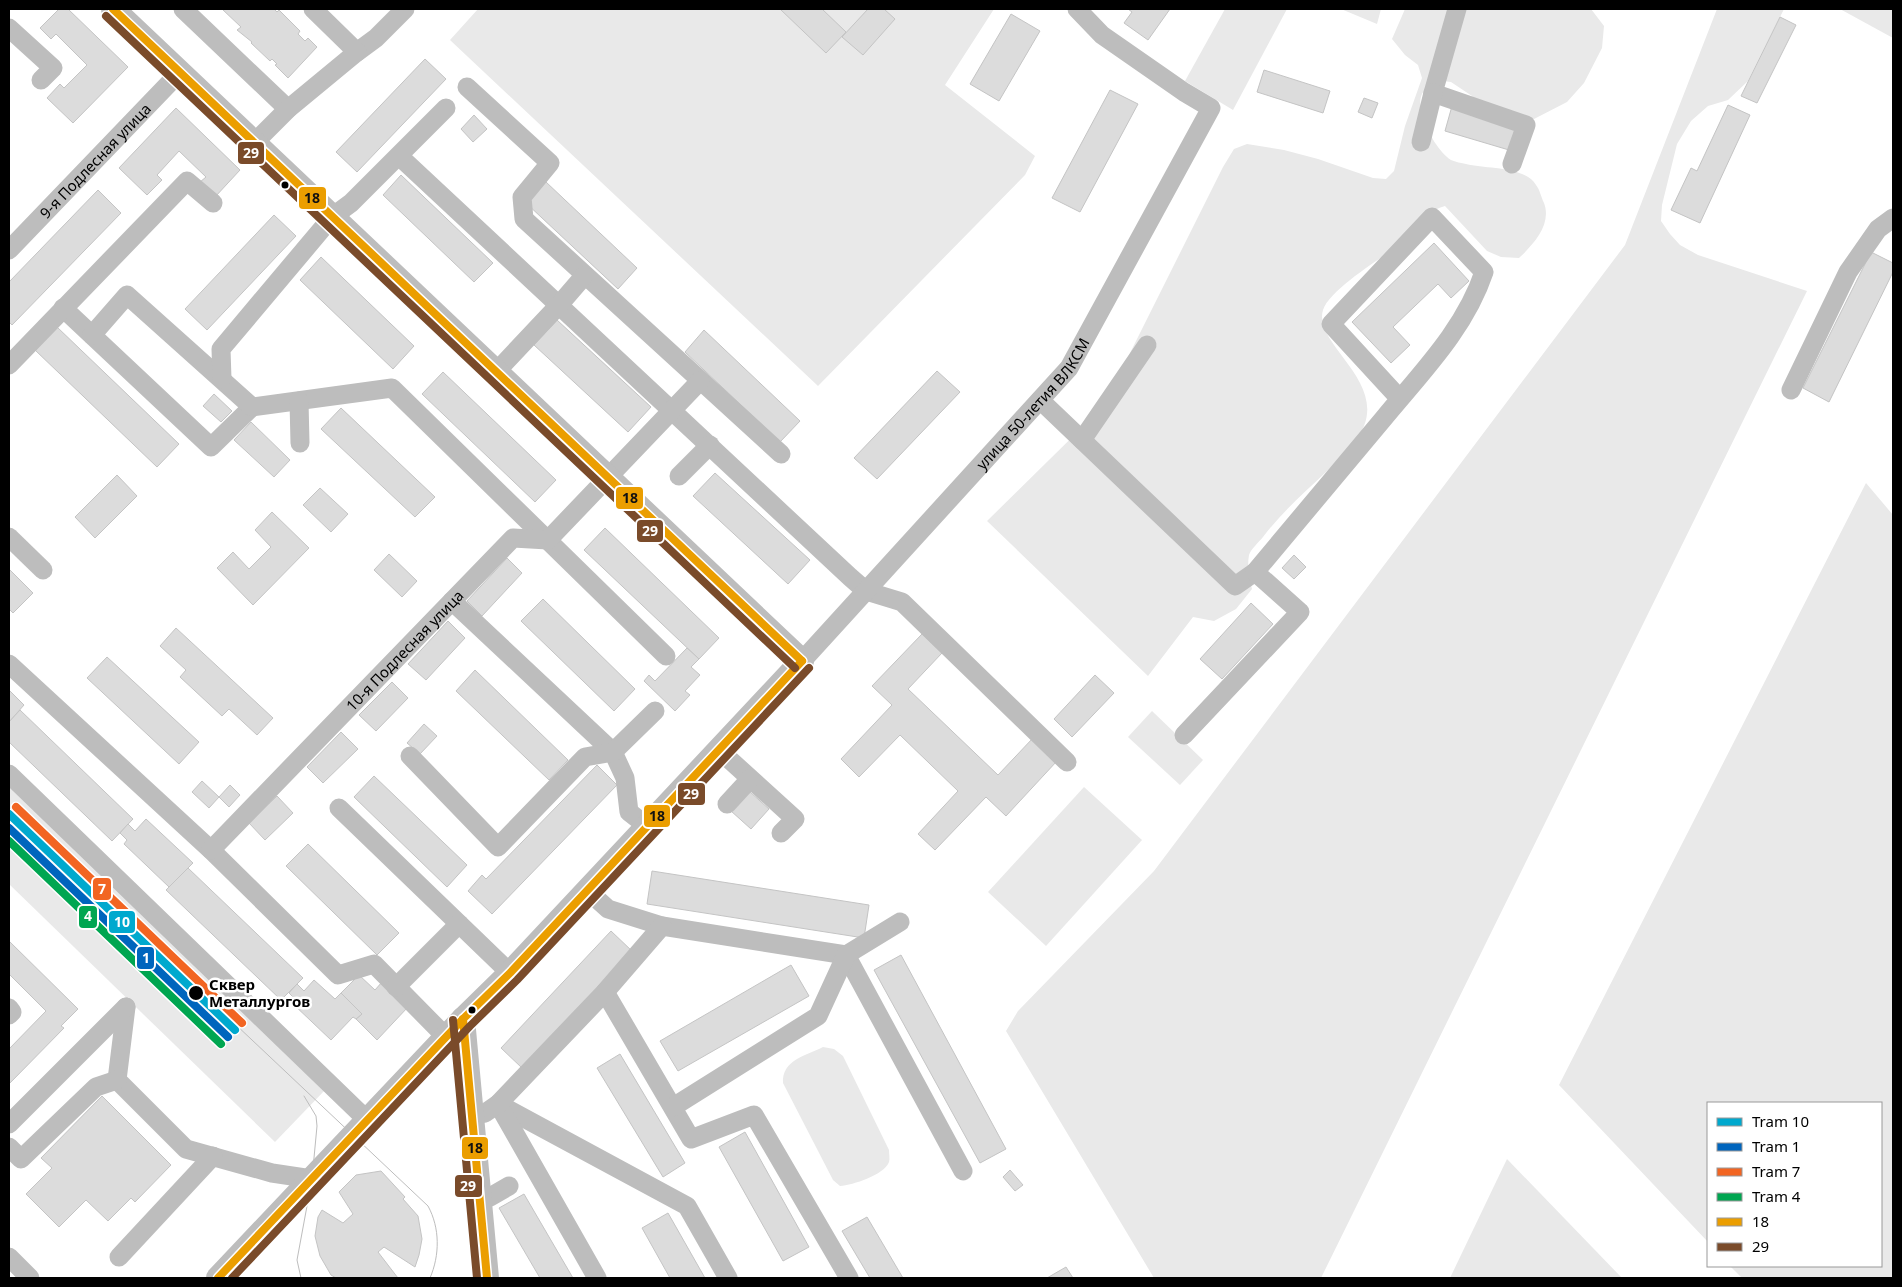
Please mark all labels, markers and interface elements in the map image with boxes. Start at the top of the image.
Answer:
street label: 9-я Подлесная улица [35,99,155,222]
line badge: 29 [237,141,265,165]
text: 29 [243,143,259,162]
unlabelled marker [280,180,290,190]
line badge: 18 [298,186,327,210]
text: 18 [304,188,320,207]
street label: улица 50-летия ВЛКСМ [971,334,1094,474]
line badge: 18 [615,486,644,510]
text: 18 [622,488,638,507]
line badge: 29 [636,519,664,543]
text: 29 [642,521,658,540]
street label: 10-я Подлесная улица [341,585,468,715]
line badge: 29 [677,782,706,806]
text: 29 [683,784,699,803]
line badge: 18 [643,804,671,828]
text: 18 [649,806,665,825]
line badge: 7 [92,877,112,901]
text: 7 [98,879,106,898]
line badge: 4 [78,905,98,929]
text: 4 [84,906,92,925]
line badge: 10 [108,910,136,934]
text: 10 [114,912,130,931]
line badge: 1 [136,946,155,970]
text: 1 [142,948,150,967]
place label: Сквер Металлургов [209,974,310,1011]
marker: Сквер Металлургов [187,984,205,1002]
unlabelled marker [467,1005,477,1015]
legend [1707,1102,1882,1267]
text: Tram 10 [1752,1111,1809,1131]
line badge: 18 [461,1136,489,1160]
text: Tram 1 [1752,1136,1800,1156]
text: 18 [467,1138,483,1157]
text: Tram 7 [1752,1161,1800,1181]
line badge: 29 [454,1174,483,1198]
text: 29 [460,1176,476,1195]
text: Tram 4 [1752,1186,1801,1206]
text: 18 [1752,1211,1769,1231]
text: 29 [1752,1236,1769,1256]

